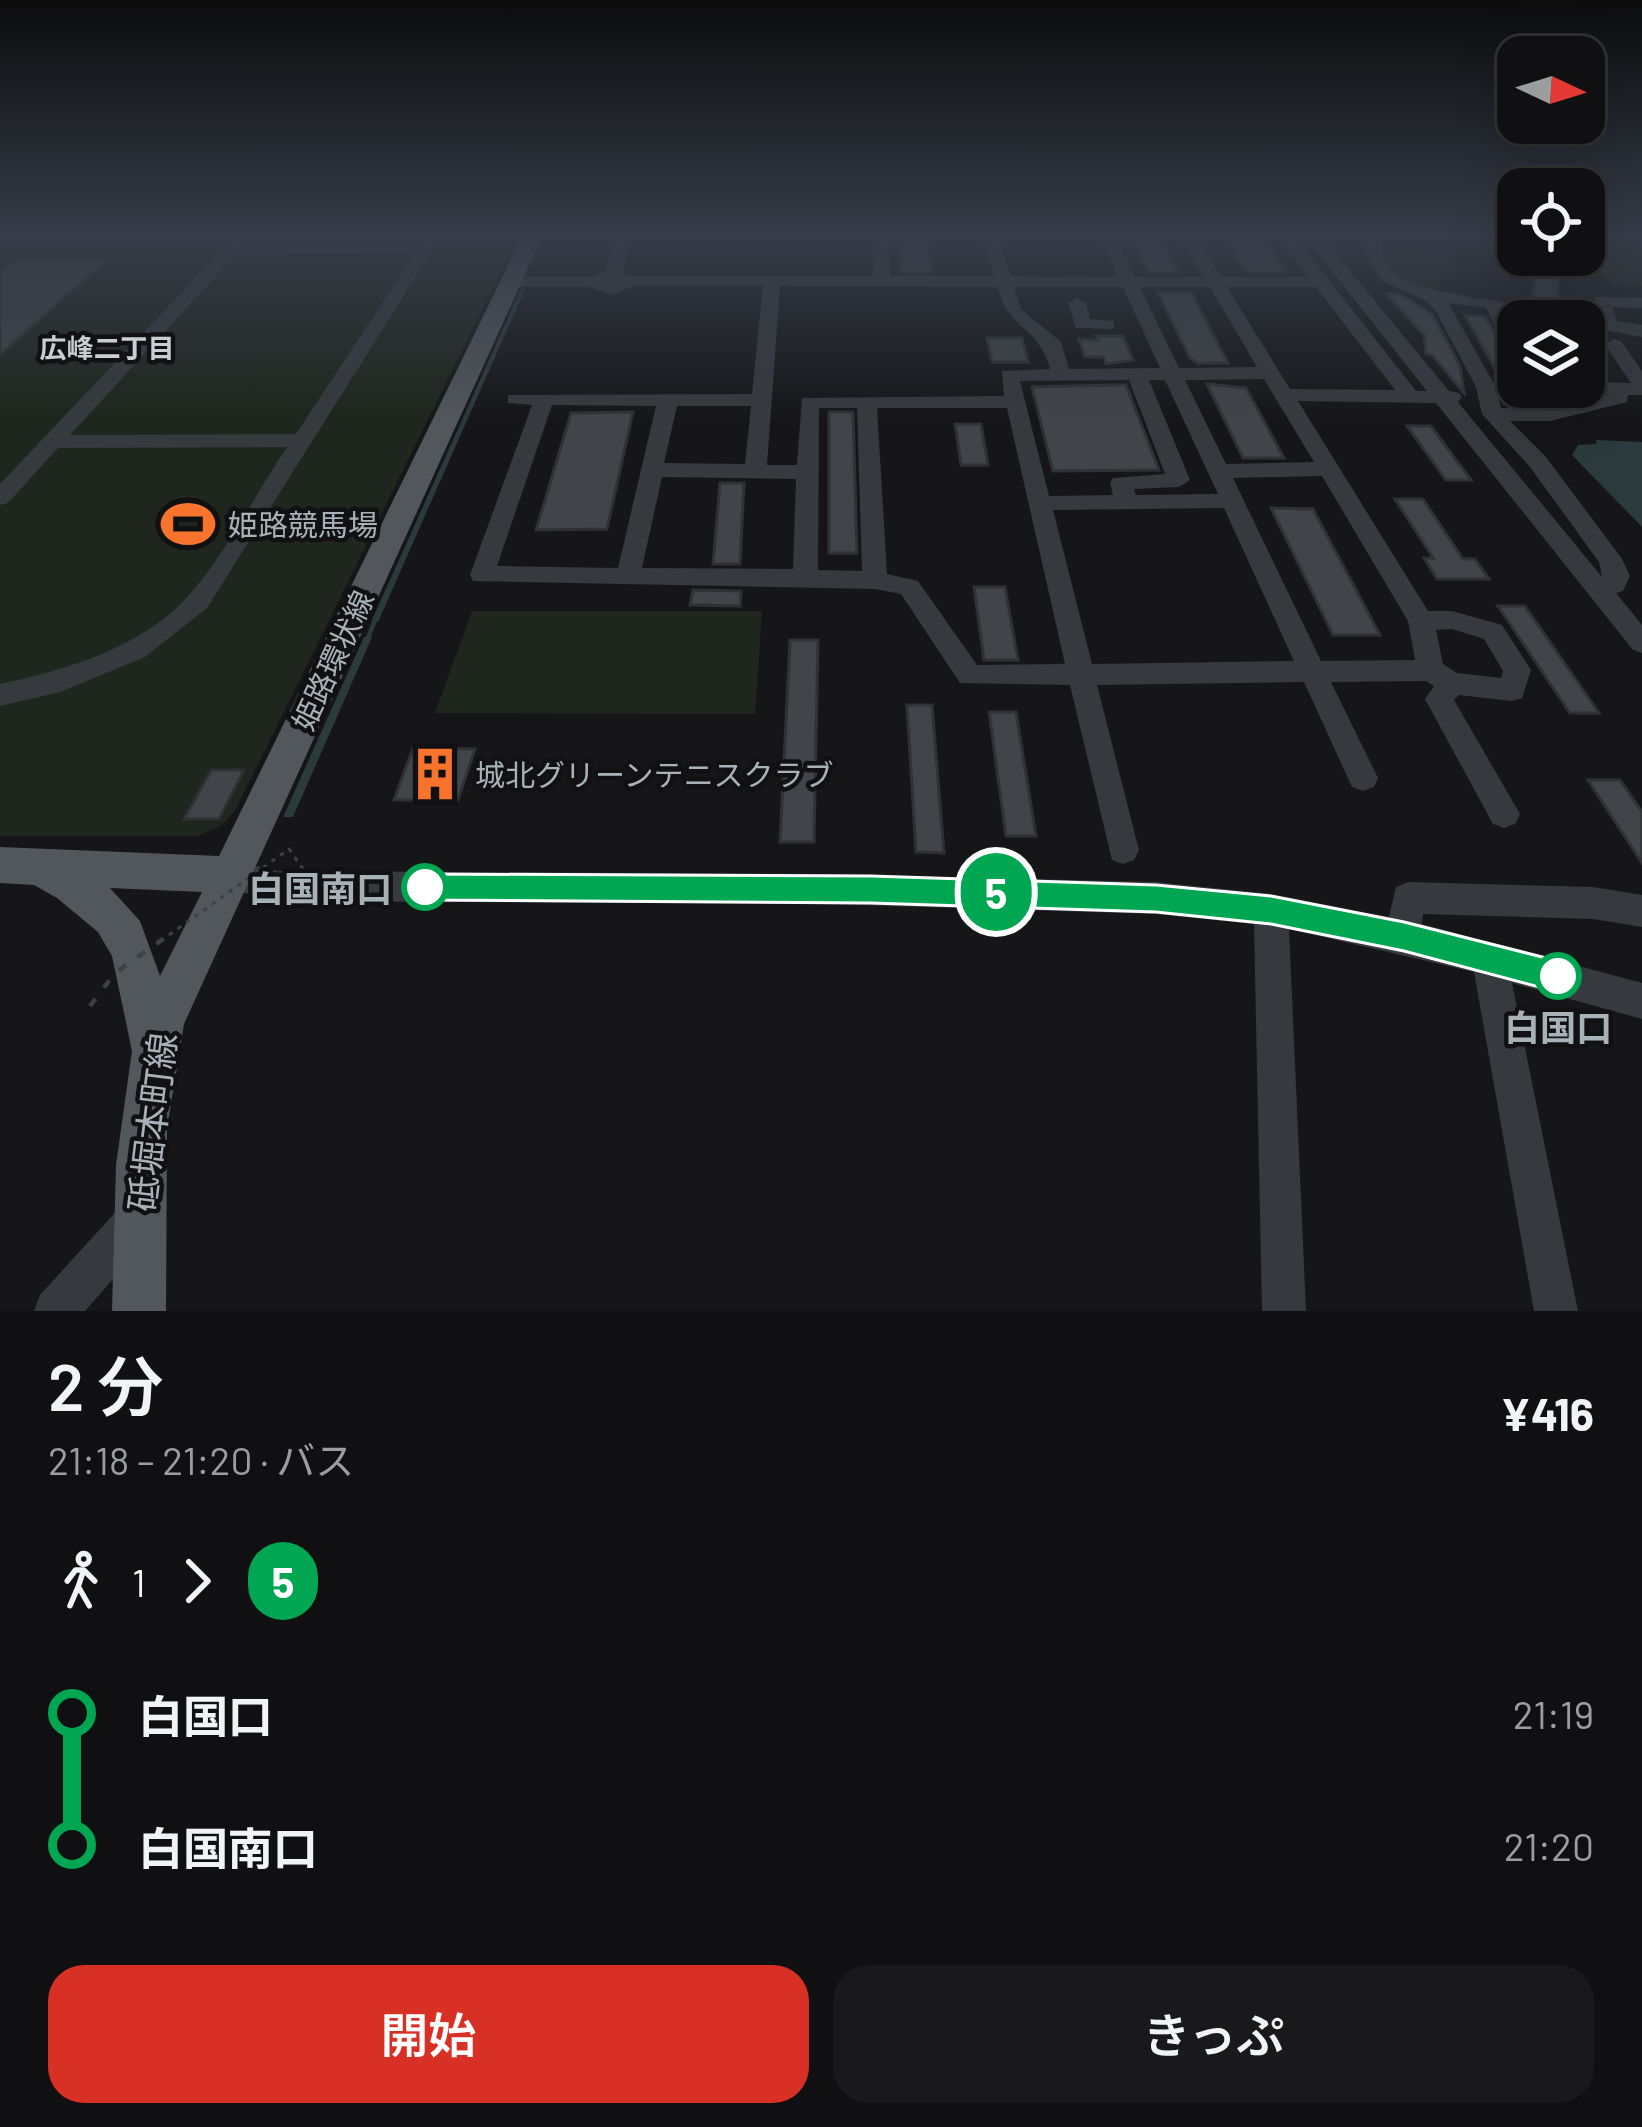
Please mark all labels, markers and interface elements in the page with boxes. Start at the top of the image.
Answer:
north arrow [1497,36,1605,144]
map controls [1497,36,1605,408]
button: locate [1497,168,1605,276]
button: layers [1497,300,1605,408]
district label: 広峰二丁目 [40,331,175,363]
sports icon: 姫路競馬場 [159,495,217,553]
place label: 姫路競馬場 [228,506,378,542]
street label: 姫路環状線 [284,584,380,736]
building icon: 城北グリーンテニスクラブ [406,745,464,803]
place label: 城北グリーンテニスクラブ [475,756,834,792]
line badge: 5 [957,853,1035,931]
marker: 白国南口 [403,865,447,909]
place label: 白国南口 [248,866,392,909]
text: 5 [985,867,1007,917]
marker: 白国口 [1536,954,1580,998]
place label: 白国口 [1504,1005,1612,1048]
street label: 砥堀本町線 [119,1030,183,1214]
text: 2 分 [48,1345,164,1424]
text: ¥416 [1500,1386,1594,1440]
text: 21:18 – 21:20 · バス [48,1436,354,1483]
icon: walk [48,1548,114,1614]
icon: forward [164,1548,230,1614]
text: 5 [272,1556,294,1606]
text: 1 [132,1558,146,1605]
text: 白国口 [138,1688,273,1742]
text: 21:19 [1513,1690,1594,1737]
text: 白国南口 [138,1820,318,1874]
text: 21:20 [1504,1822,1594,1869]
button: 開始 [48,1965,809,2103]
button: きっぷ [833,1965,1594,2103]

